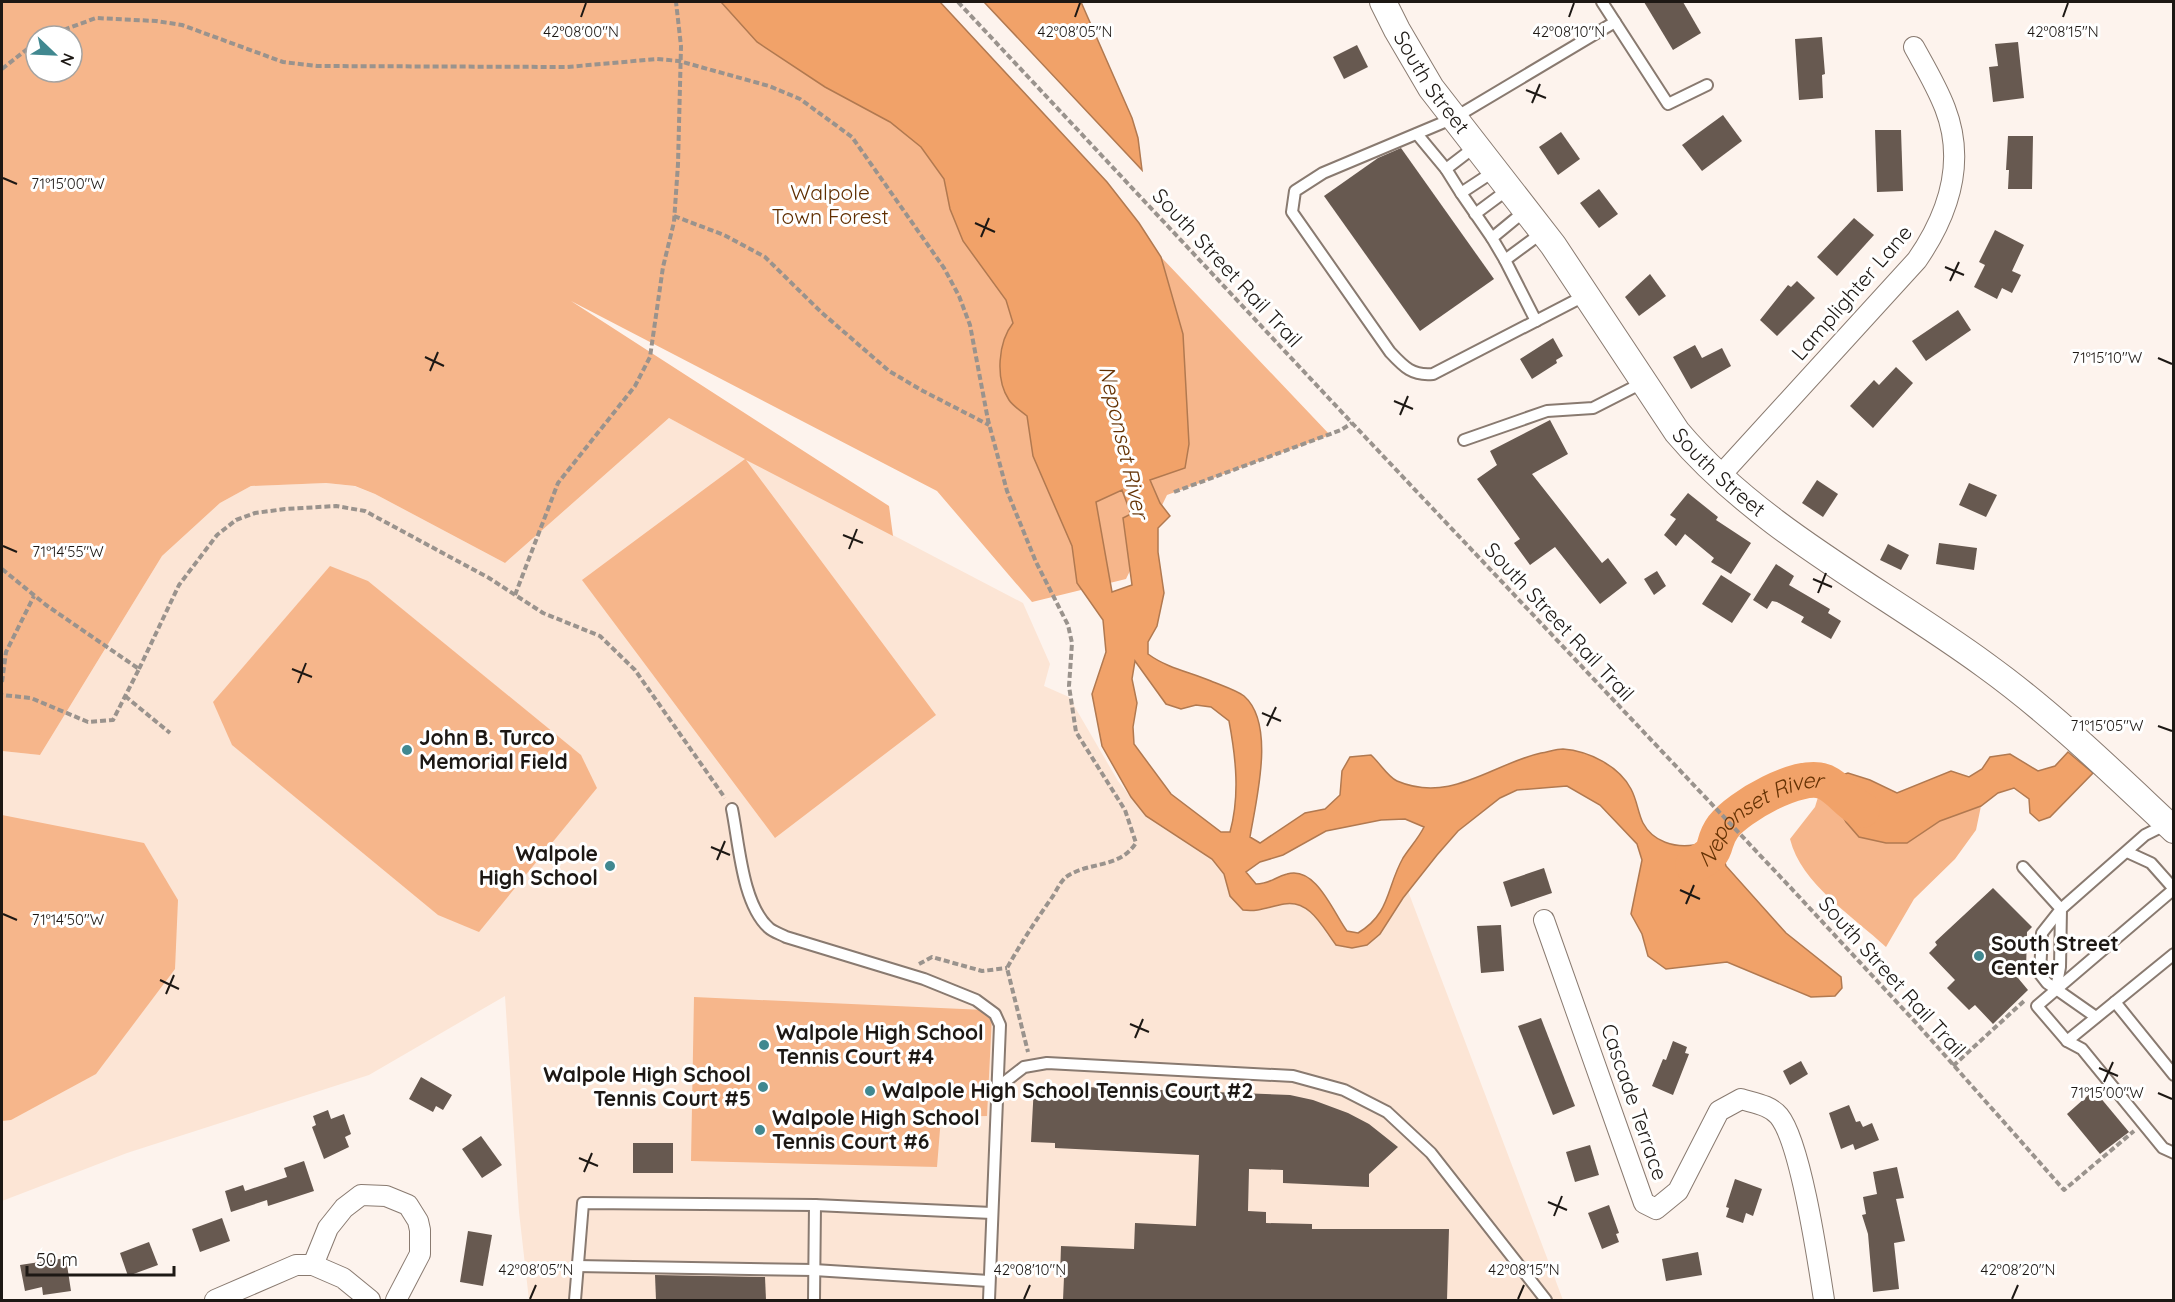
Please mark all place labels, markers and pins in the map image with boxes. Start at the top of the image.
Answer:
place label: John B. Turco Memorial Field [419,724,568,774]
marker: John B. Turco Memorial Field [400,743,414,757]
place label: Walpole High School [479,840,598,890]
marker: Walpole High School [603,859,617,873]
place label: South Street Center [1991,930,2119,980]
marker: South Street Center [1972,949,1986,963]
place label: Walpole High School Tennis Court #4 [776,1019,984,1069]
marker: Walpole High School Tennis Court #4 [757,1038,771,1052]
place label: Walpole High School Tennis Court #5 [543,1061,751,1111]
place label: Walpole High School Tennis Court #2 [882,1077,1253,1103]
marker: Walpole High School Tennis Court #5 [756,1080,770,1094]
marker: Walpole High School Tennis Court #2 [863,1084,877,1098]
place label: Walpole High School Tennis Court #6 [772,1104,980,1154]
marker: Walpole High School Tennis Court #6 [753,1123,767,1137]

